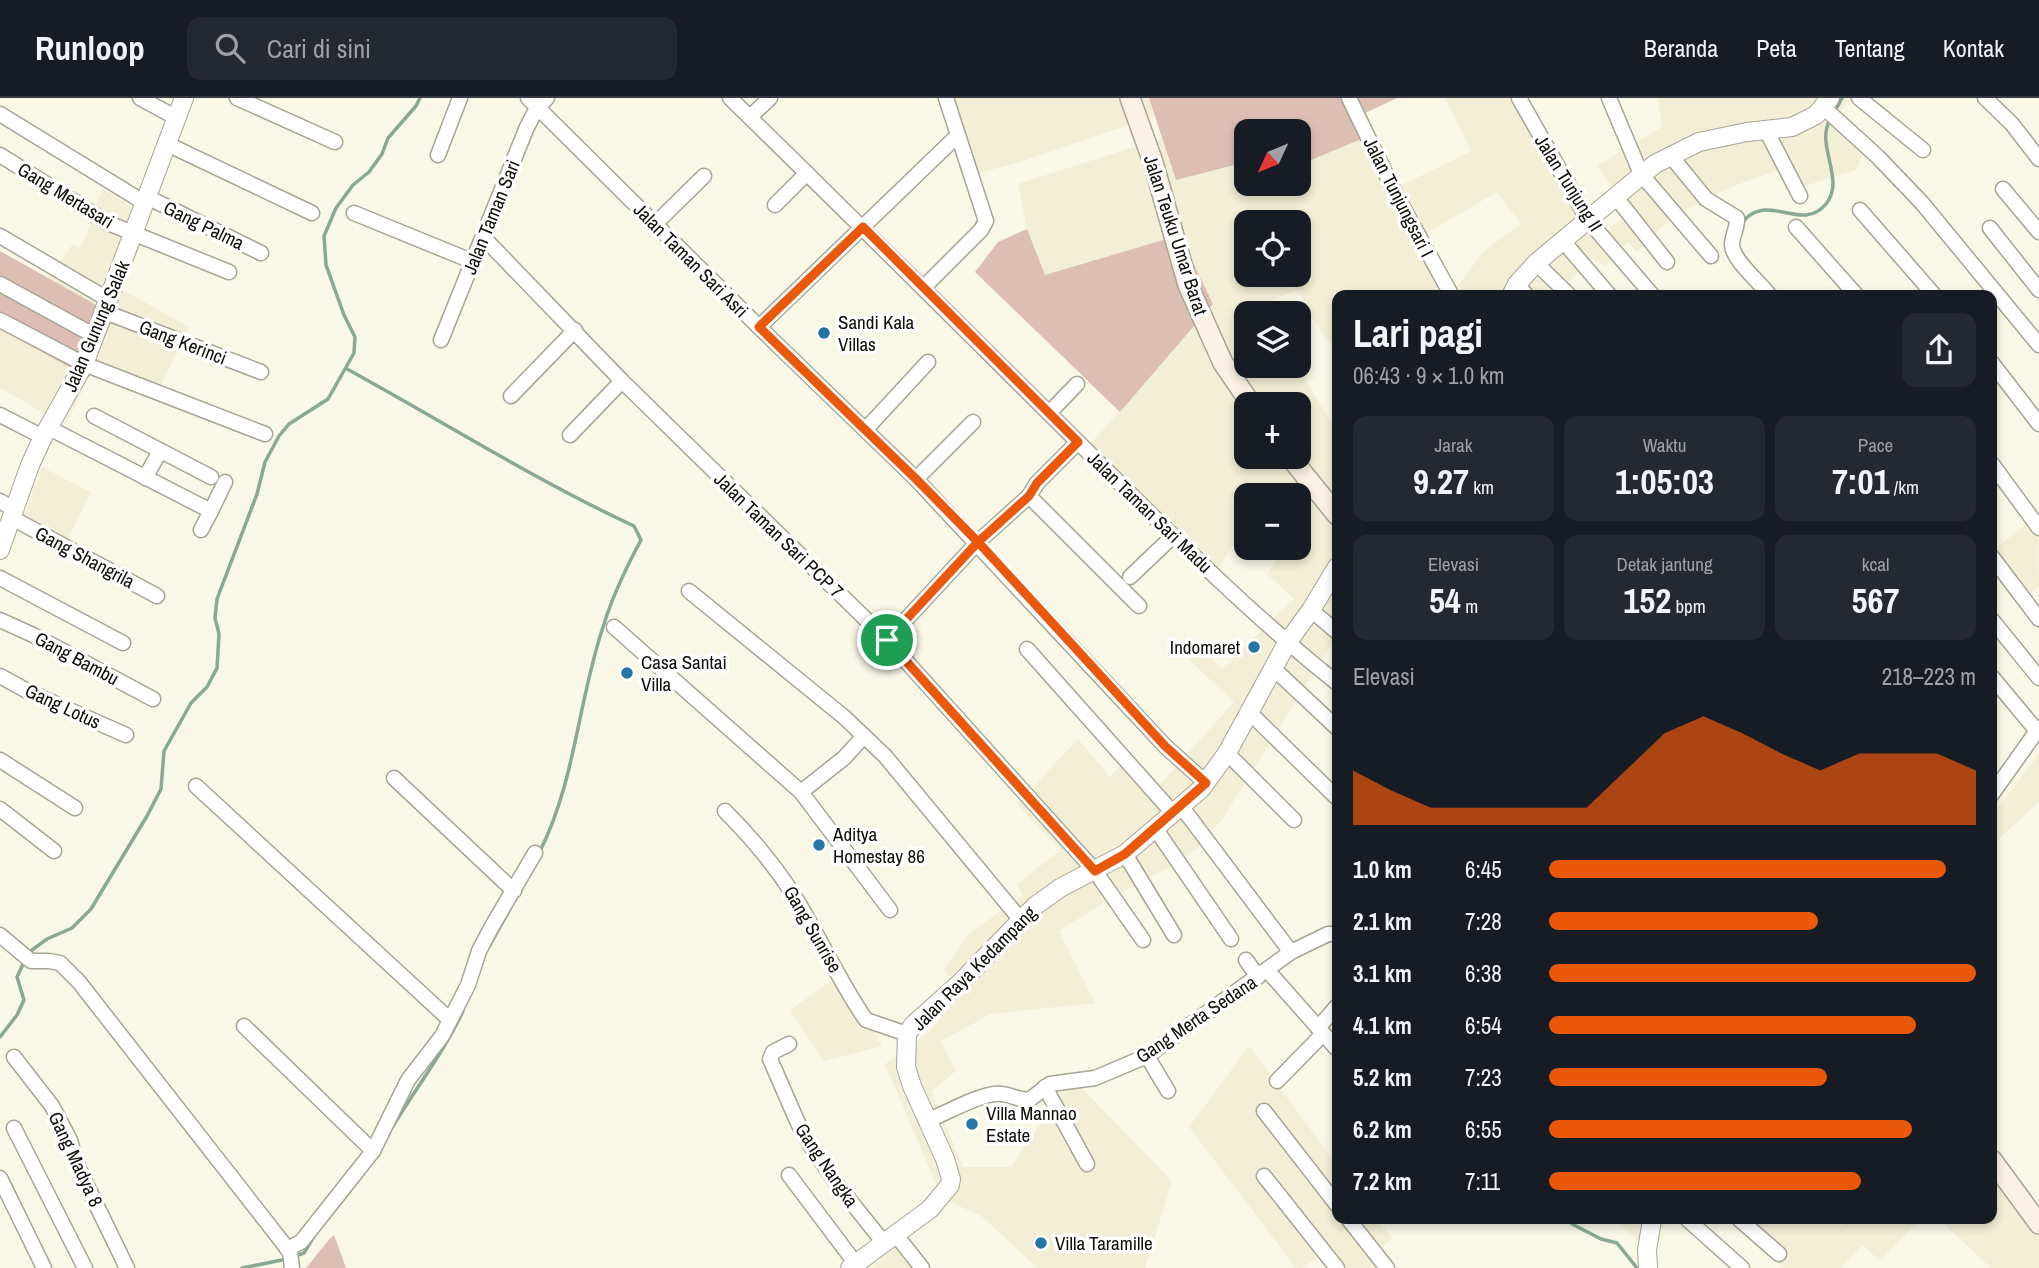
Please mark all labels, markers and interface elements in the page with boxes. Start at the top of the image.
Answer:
search box [187,17,677,80]
text: Runloop [35,26,145,70]
icon: search [211,29,249,67]
text: Cari di sini [267,31,371,66]
text: Beranda [1644,32,1718,64]
text: Peta [1756,32,1797,64]
text: Tentang [1835,32,1905,64]
text: Kontak [1943,32,2004,64]
north arrow [1234,119,1311,196]
map controls [1234,119,1311,560]
street label: Jalan Tunjung II [1529,130,1609,236]
street label: Jalan Tunjungsari I [1358,133,1440,261]
street label: Jalan Teuku Umar Barat [1138,152,1214,319]
street label: Gang Mertasari [13,156,119,234]
street label: Jalan Taman Sari [456,156,526,278]
street label: Gang Palma [159,194,249,256]
street label: Jalan Taman Sari Asri [628,197,754,323]
button: locate [1234,210,1311,287]
street label: Jalan Gunung Salak [57,256,135,396]
button: layers [1234,301,1311,378]
text: Lari pagi [1353,308,1483,359]
place label: Sandi Kala Villas [838,309,915,357]
street label: Gang Kerinci [135,313,231,371]
button: share [1902,313,1976,387]
marker: Sandi Kala Villas [816,325,832,341]
text: 06:43 · 9 × 1.0 km [1353,360,1505,391]
button: + [1234,392,1311,469]
text: Jarak [1434,432,1473,458]
text: Waktu [1643,432,1686,458]
text: Pace [1858,432,1893,458]
street label: Jalan Taman Sari Madu [1082,445,1218,579]
text: 9.27 [1413,458,1469,505]
text: 1:05:03 [1615,458,1714,505]
text: 7:01 [1832,458,1890,505]
street label: Jalan Taman Sari PCP 7 [709,466,850,604]
text: km [1469,474,1494,500]
text: /km [1890,474,1919,500]
button: − [1234,483,1311,560]
street label: Gang Shangrila [31,520,140,594]
text: Elevasi [1428,551,1479,577]
text: Detak jantung [1616,551,1713,577]
text: kcal [1862,551,1889,577]
text: 54 [1429,577,1461,624]
text: 152 [1623,577,1671,624]
text: 567 [1852,577,1899,624]
text: m [1461,593,1478,619]
text: bpm [1671,593,1706,619]
pin [857,610,917,670]
icon: arrive [868,621,906,659]
street label: Gang Bambu [30,625,124,691]
place label: Indomaret [1170,634,1241,660]
marker: Indomaret [1246,639,1262,655]
place label: Casa Santai Villa [641,649,727,697]
text: Elevasi [1353,661,1415,692]
text: 218–223 m [1882,661,1976,692]
marker: Casa Santai Villa [619,665,635,681]
street label: Gang Lotus [21,677,105,735]
place label: Aditya Homestay 86 [832,821,925,869]
marker: Aditya Homestay 86 [811,837,827,853]
text: 1.0 km [1353,854,1412,885]
text: 6:45 [1465,854,1502,885]
street label: Gang Sunrise [778,881,848,977]
street label: Jalan Raya Kedampang [906,900,1042,1036]
text: 2.1 km [1353,906,1412,937]
text: 7:28 [1465,906,1502,937]
text: 3.1 km [1353,958,1412,989]
text: 6:38 [1465,958,1502,989]
street label: Gang Merta Sedana [1131,969,1262,1069]
text: 4.1 km [1353,1010,1412,1041]
text: 6:54 [1465,1010,1502,1041]
text: 5.2 km [1353,1062,1412,1093]
text: 7:23 [1465,1062,1502,1093]
place label: Villa Mannao Estate [986,1100,1077,1148]
street label: Gang Madya 8 [43,1107,109,1211]
text: 6.2 km [1353,1114,1412,1145]
text: 6:55 [1465,1114,1502,1145]
marker: Villa Mannao Estate [964,1116,980,1132]
street label: Gang Nangka [789,1118,865,1212]
text: 7.2 km [1353,1166,1412,1197]
text: 7:11 [1465,1166,1500,1197]
place label: Villa Taramille [1055,1230,1153,1256]
marker: Villa Taramille [1033,1235,1049,1251]

